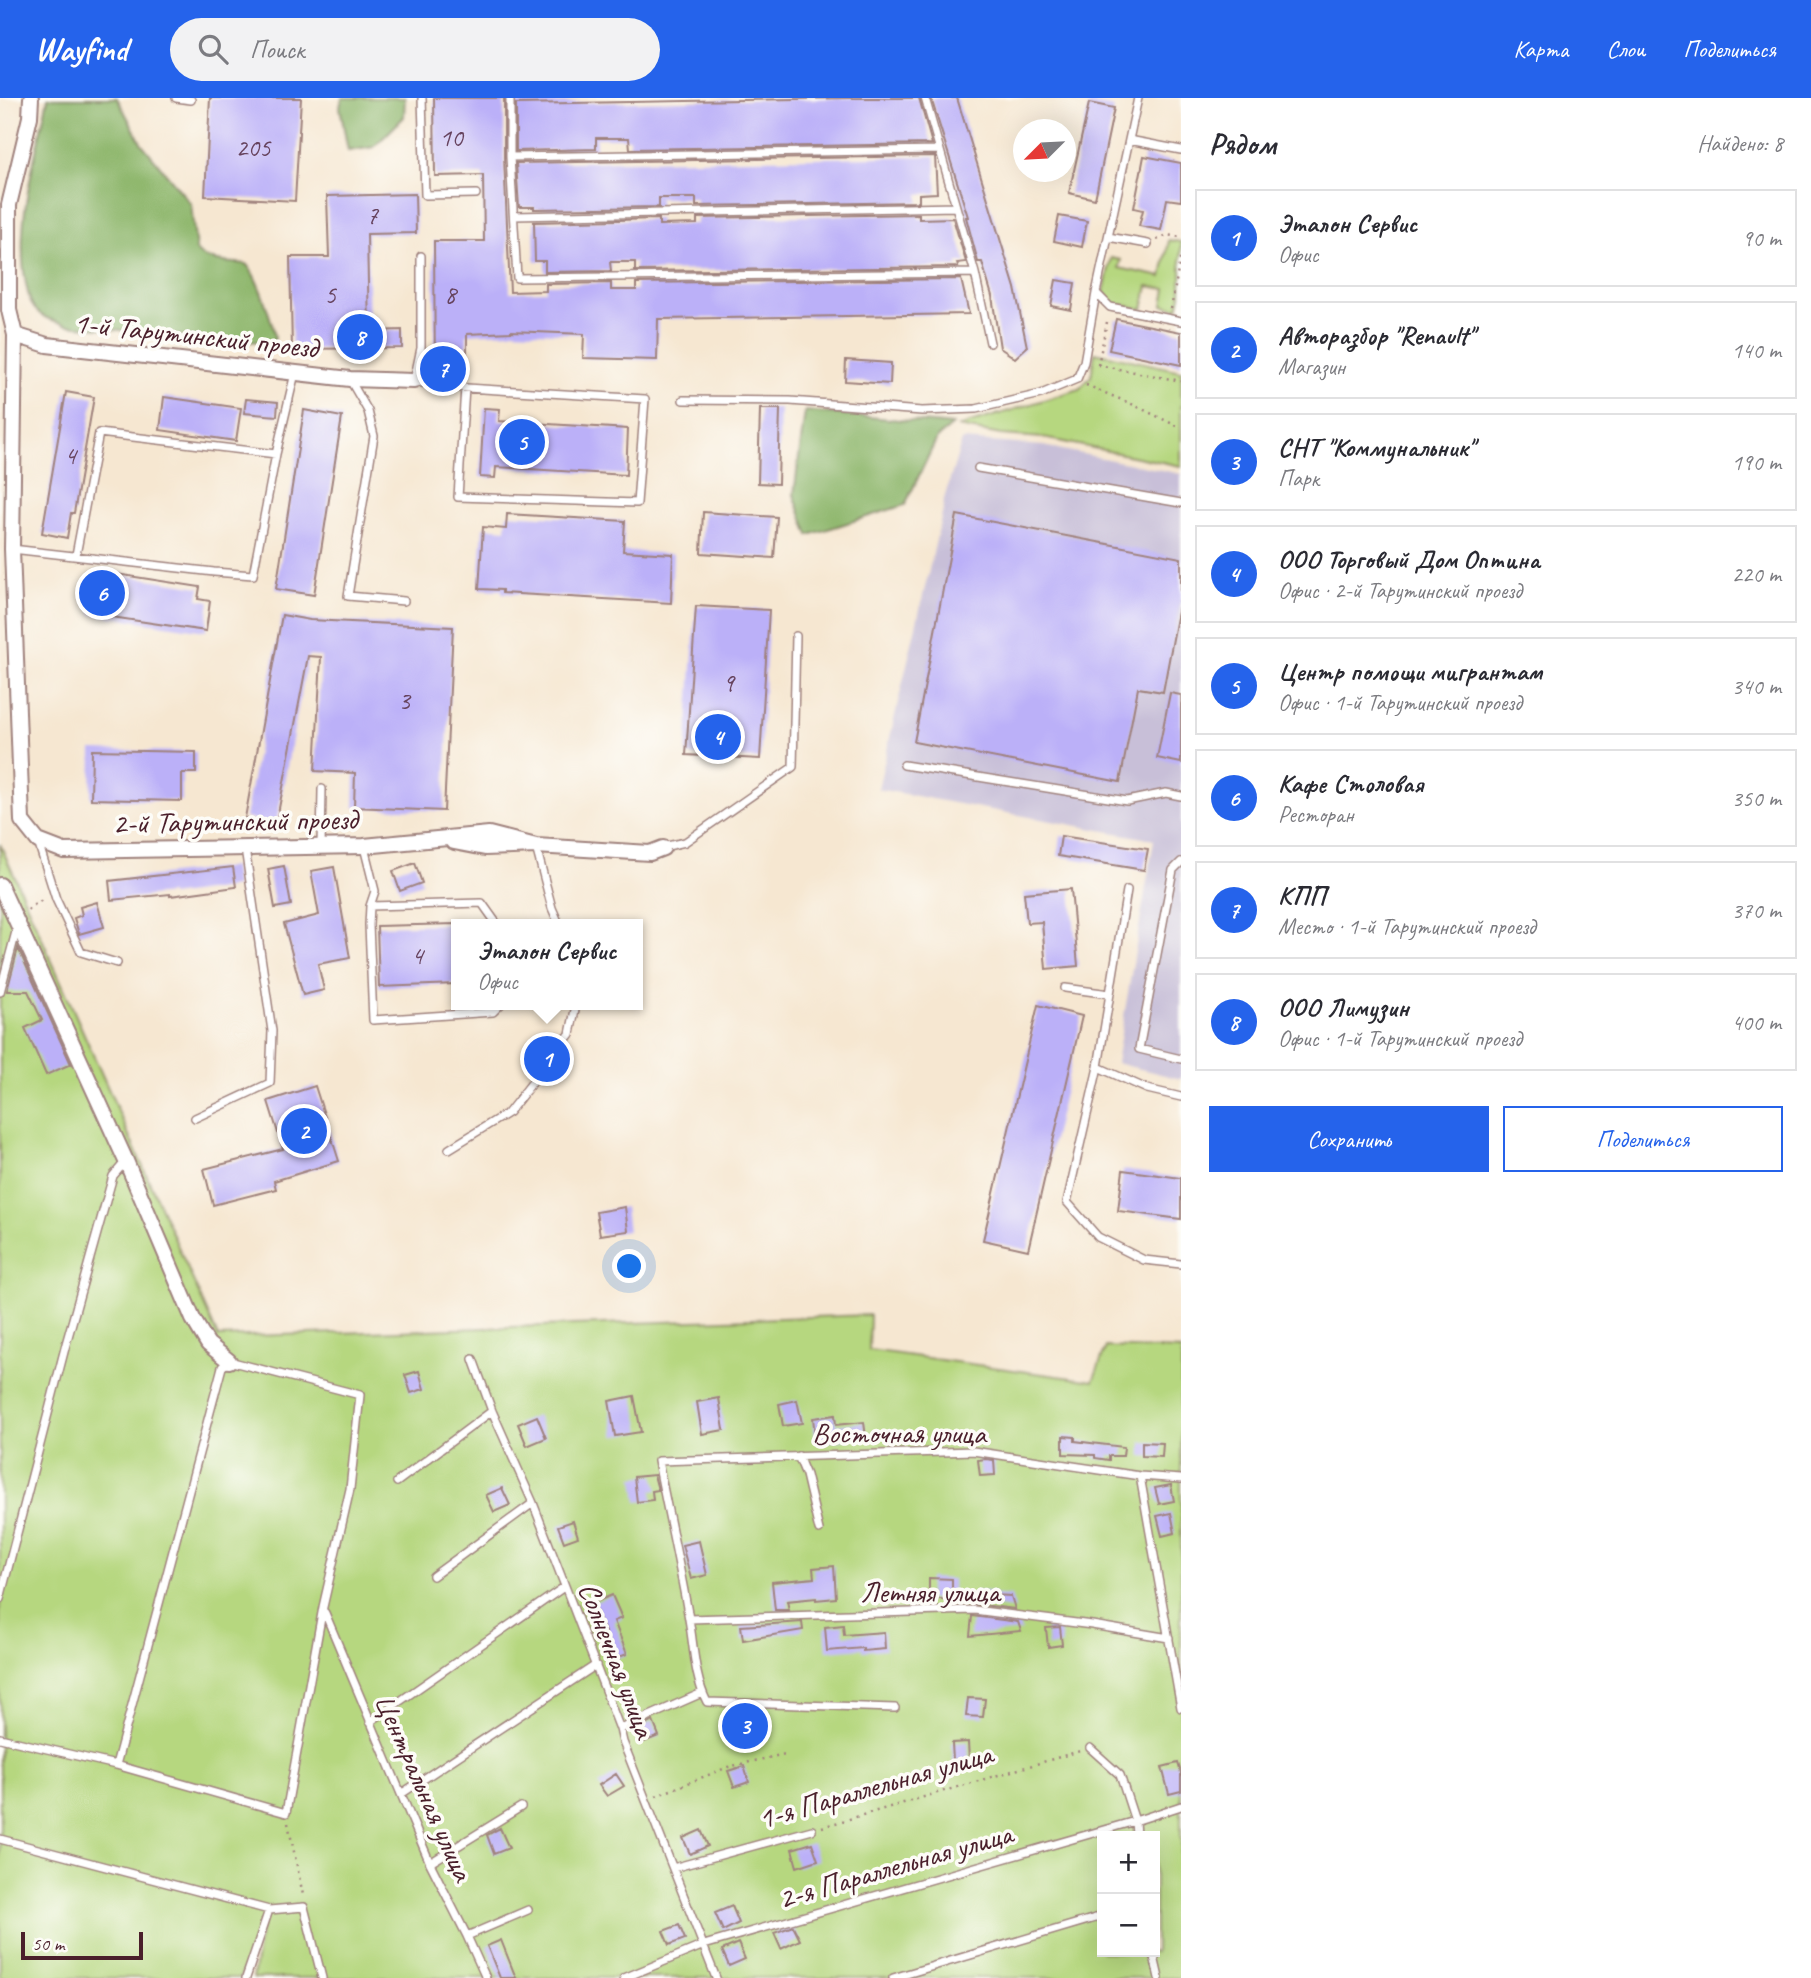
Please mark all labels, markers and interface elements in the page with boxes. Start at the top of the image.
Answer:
search box [170,18,660,81]
text: Wayfind [35,28,128,70]
icon: search [194,30,232,68]
text: Поиск [250,33,305,66]
text: Карта [1514,34,1568,64]
text: Слои [1606,34,1645,64]
text: Поделиться [1683,34,1776,64]
north arrow [1013,119,1076,182]
house number: 10 [439,121,465,154]
text: Рядом [1209,125,1276,163]
text: Найдено: 8 [1697,129,1783,158]
house number: 205 [235,131,272,164]
house number: 7 [366,199,379,232]
text: Эталон Сервис [1278,207,1417,240]
text: 1 [1229,224,1239,253]
text: 90 m [1742,224,1781,253]
text: Офис [1278,240,1318,269]
house number: 5 [324,278,337,311]
house number: 8 [444,278,458,311]
street label: 1-й Тарутинский проезд [72,303,322,367]
pin: 8 [337,311,383,363]
text: Авторазбор "Renault" [1278,319,1474,352]
text: 2 [1229,336,1239,365]
text: 140 m [1732,336,1781,365]
pin: 7 [420,343,466,395]
text: Магазин [1278,352,1345,381]
pin: 5 [499,416,545,468]
text: СНТ "Коммунальник" [1278,431,1474,464]
house number: 4 [64,439,78,472]
text: 3 [1229,448,1239,477]
text: 190 m [1732,448,1781,477]
text: Парк [1278,464,1319,493]
text: ООО Торговый Дом Оптина [1278,543,1540,576]
text: 4 [1229,560,1239,589]
text: 220 m [1732,560,1781,589]
pin: 6 [79,567,125,619]
text: Офис · 2-й Тарутинский проезд [1278,576,1522,605]
text: Центр помощи мигрантам [1278,655,1542,688]
house number: 9 [722,666,736,699]
text: 5 [1229,672,1239,701]
text: 340 m [1732,672,1781,701]
house number: 3 [398,684,412,717]
text: Офис · 1-й Тарутинский проезд [1278,688,1522,717]
pin: 4 [695,711,741,763]
text: Кафе Столовая [1278,767,1423,800]
text: 6 [1229,784,1239,813]
text: 350 m [1732,784,1781,813]
street label: 2-й Тарутинский проезд [112,800,360,842]
text: Ресторан [1278,800,1354,829]
text: КПП [1278,879,1326,912]
text: 7 [1229,896,1239,925]
text: 370 m [1732,896,1781,925]
text: Место · 1-й Тарутинский проезд [1278,912,1536,941]
popup [451,919,643,1010]
text: Эталон Сервис [477,934,617,967]
house number: 4 [411,939,425,972]
text: Офис [477,967,518,996]
text: ООО Лимузин [1278,991,1409,1024]
text: 8 [1229,1008,1239,1037]
text: 400 m [1732,1008,1781,1037]
text: Офис · 1-й Тарутинский проезд [1278,1024,1522,1053]
pin: 1 [524,1033,570,1085]
pin: 2 [281,1105,327,1157]
button: Сохранить [1209,1106,1489,1172]
button: Поделиться [1503,1106,1783,1172]
your location [612,1249,646,1283]
street label: Восточная улица [812,1414,988,1452]
street label: Летняя улица [860,1573,1002,1611]
street label: Солнечная улица [570,1577,665,1745]
street label: Центральная улица [366,1687,483,1888]
pin: 3 [722,1700,768,1752]
street label: 1-я Параллельная улица [754,1734,999,1838]
street label: 2-я Параллельная улица [774,1814,1019,1918]
map controls [1097,1831,1160,1957]
button: + [1097,1831,1160,1894]
button: − [1097,1894,1160,1957]
scale bar [21,1929,144,1961]
text: 50 m [32,1932,64,1956]

